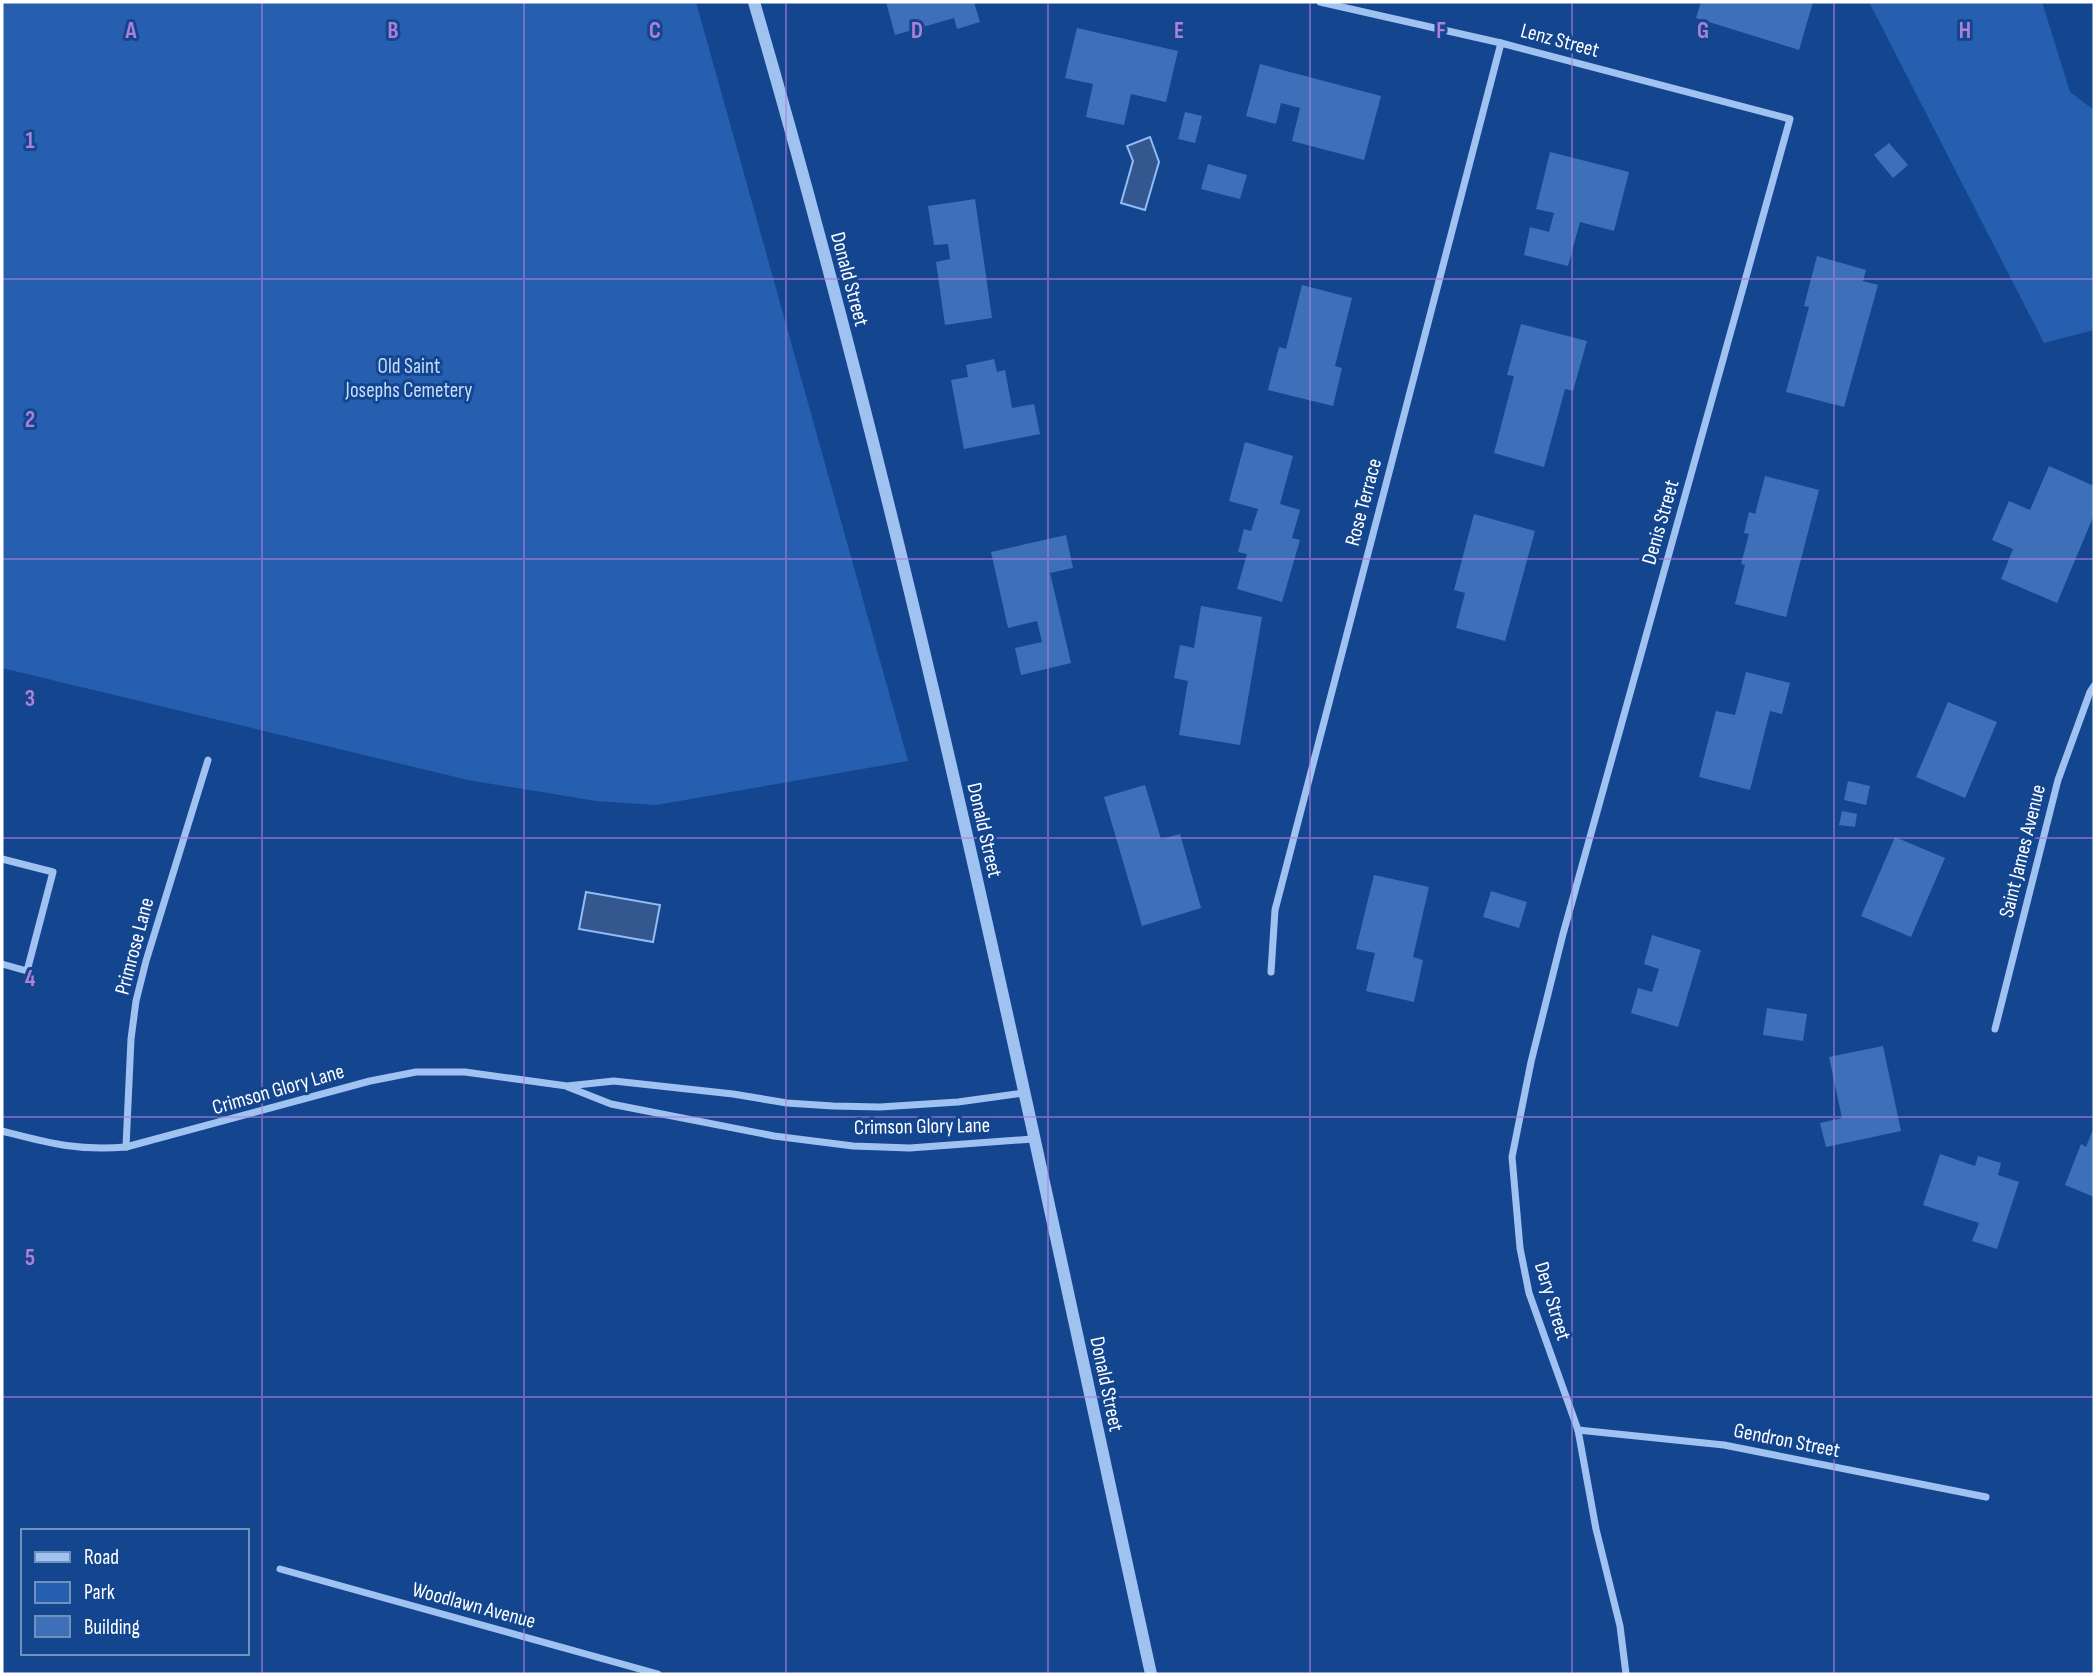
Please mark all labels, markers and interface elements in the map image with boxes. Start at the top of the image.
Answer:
text: A [125,17,138,45]
text: B [388,17,399,45]
text: C [649,17,661,45]
text: D [911,17,923,45]
text: E [1174,17,1184,45]
text: F [1436,17,1446,45]
text: G [1697,17,1709,45]
text: H [1959,17,1971,45]
street label: Lenz Street [1518,18,1602,63]
text: 1 [25,127,35,155]
street label: Donald Street [825,229,874,329]
park label: Old Saint Josephs Cemetery [345,354,472,403]
text: 2 [25,406,35,434]
street label: Rose Terrace [1340,456,1387,549]
street label: Denis Street [1636,477,1684,567]
text: 3 [25,685,35,713]
street label: Donald Street [961,780,1008,880]
street label: Saint James Avenue [1994,782,2051,920]
street label: Primrose Lane [110,895,159,997]
text: 4 [25,965,36,993]
street label: Crimson Glory Lane [209,1059,347,1120]
street label: Crimson Glory Lane [854,1113,990,1140]
text: 5 [25,1244,35,1272]
street label: Dery Street [1529,1259,1576,1343]
street label: Donald Street [1084,1334,1129,1434]
street label: Gendron Street [1732,1418,1842,1463]
legend [21,1529,248,1655]
text: Road [84,1545,119,1570]
street label: Woodlawn Avenue [409,1577,538,1634]
text: Park [84,1580,115,1605]
text: Building [84,1615,140,1640]

